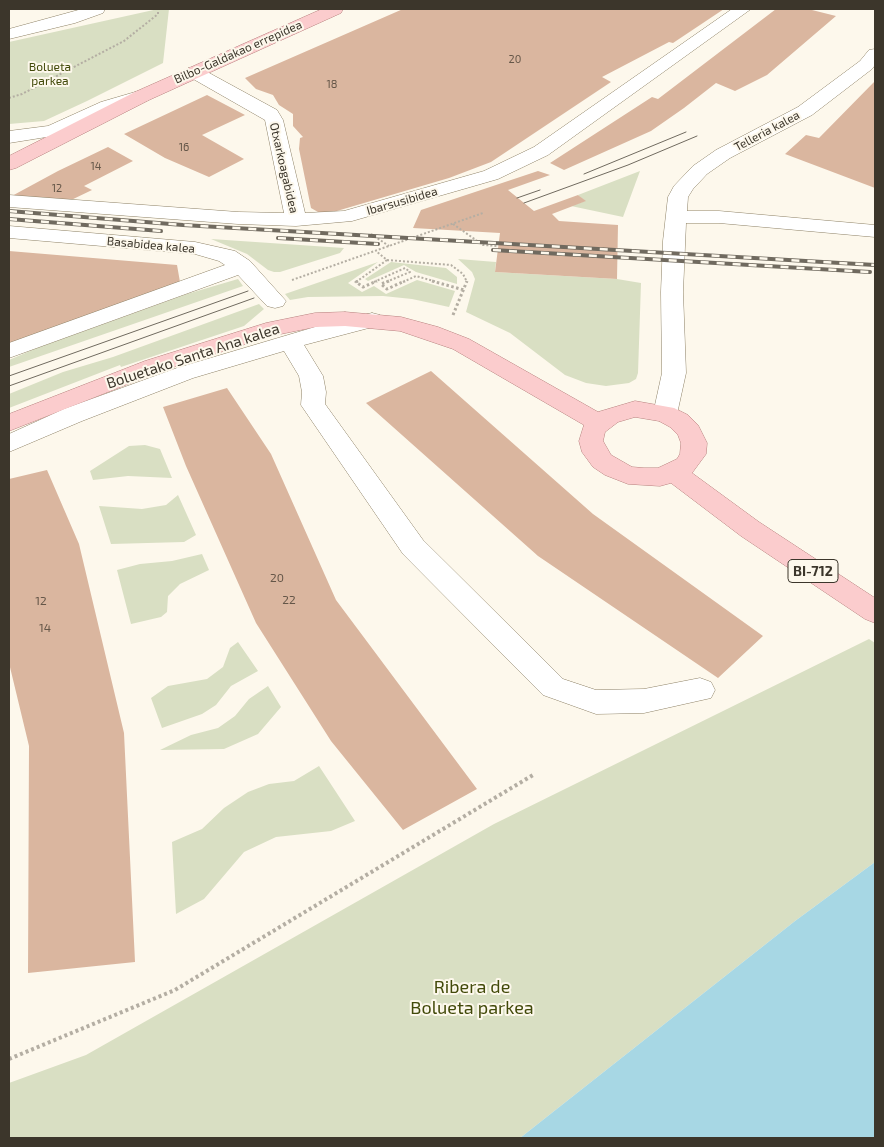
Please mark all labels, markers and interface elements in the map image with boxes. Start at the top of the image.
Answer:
street label: Bilbo-Galdakao errepidea [172,17,304,87]
house number: 20 [509,52,521,66]
park label: Bolueta parkea [29,60,71,88]
house number: 18 [326,77,338,91]
street label: Telleria kalea [732,108,802,154]
street label: Otxarkoagabidea [267,121,301,215]
house number: 16 [179,140,189,154]
house number: 14 [90,159,102,173]
house number: 12 [52,181,62,195]
street label: Ibarsusibidea [365,184,439,218]
street label: Basabidea kalea [106,234,196,256]
street label: Boluetako Santa Ana kalea [104,319,282,393]
road number: BI-712 [788,560,838,582]
house number: 20 [270,571,284,585]
house number: 22 [282,593,296,607]
house number: 12 [35,594,47,608]
house number: 14 [39,621,51,635]
park label: Ribera de Bolueta parkea [410,976,534,1019]

